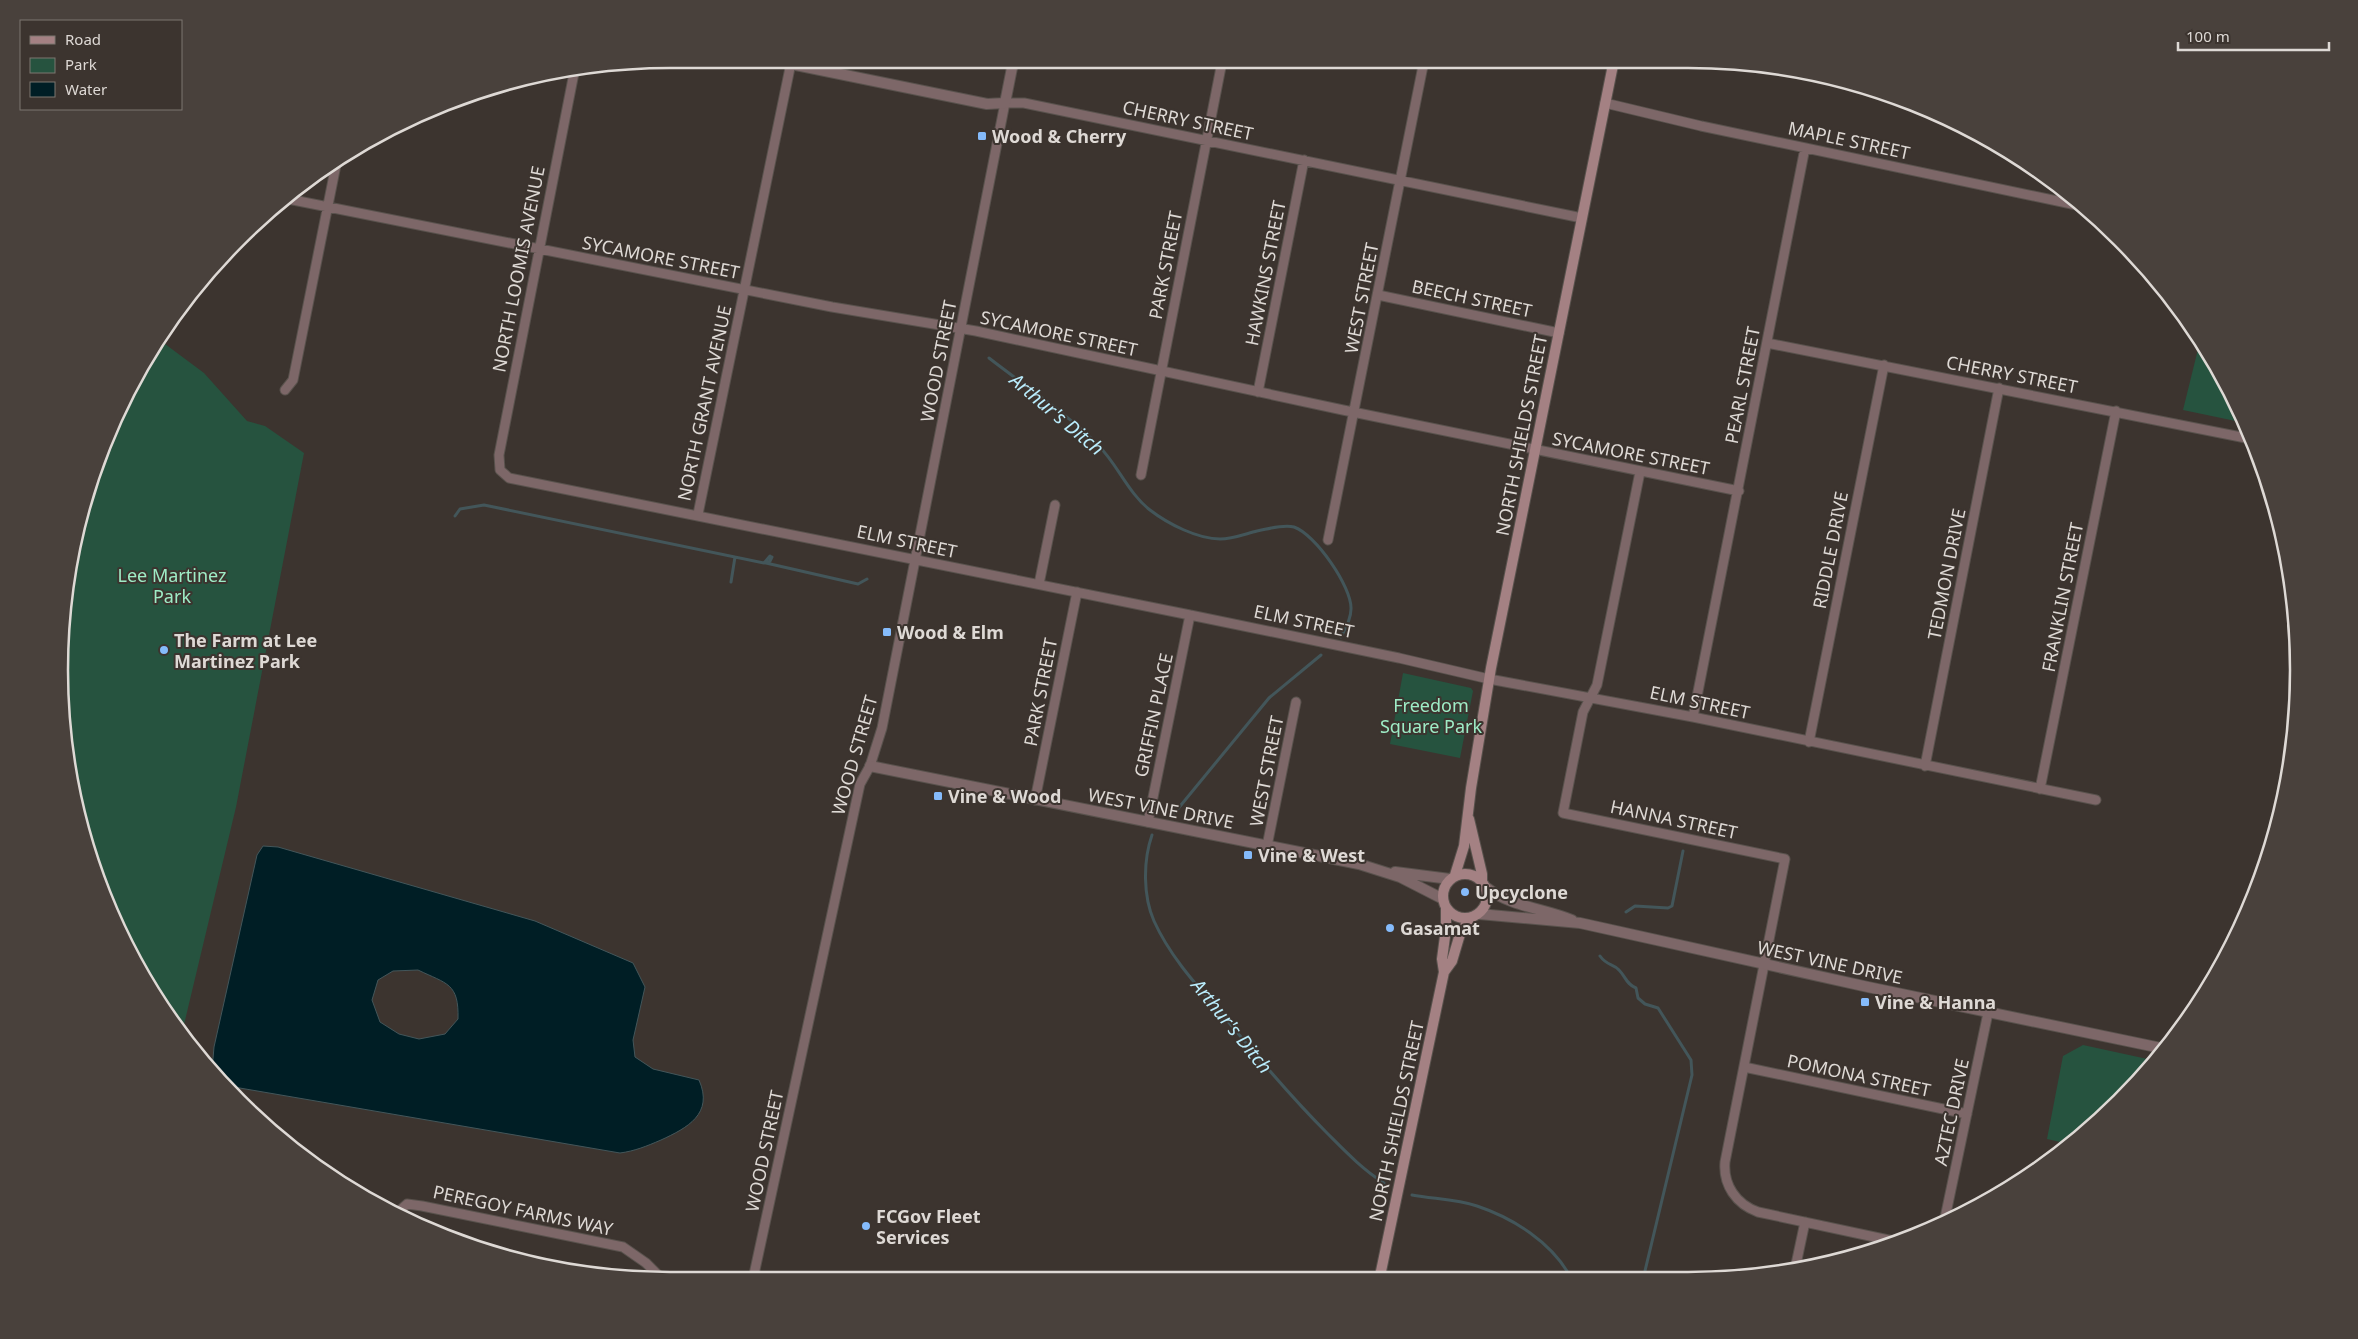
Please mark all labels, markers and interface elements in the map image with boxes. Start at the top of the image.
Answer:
legend [20,20,182,110]
scale bar [2178,20,2329,52]
text: 100 m [2186,26,2230,46]
text: Road [65,29,101,49]
text: Park [65,54,97,74]
text: Water [65,79,107,99]
street label: CHERRY STREET [1120,94,1256,146]
street label: MAPLE STREET [1786,115,1912,165]
place label: Wood & Cherry [992,124,1127,148]
marker: Wood & Cherry [976,130,988,142]
street label: NORTH LOOMIS AVENUE [486,164,550,374]
street label: HAWKINS STREET [1239,198,1291,348]
street label: PARK STREET [1143,209,1187,321]
street label: SYCAMORE STREET [580,230,742,284]
street label: WEST STREET [1338,241,1384,355]
street label: BEECH STREET [1410,274,1534,322]
street label: WOOD STREET [914,298,962,424]
street label: NORTH GRANT AVENUE [672,303,736,503]
street label: SYCAMORE STREET [978,305,1140,361]
street label: PEARL STREET [1719,324,1765,446]
street label: NORTH SHIELDS STREET [1490,332,1552,538]
street label: CHERRY STREET [1944,350,2080,398]
water label: Arthur's Ditch [1003,366,1109,461]
street label: SYCAMORE STREET [1550,426,1712,480]
street label: RIDDLE DRIVE [1807,489,1853,611]
street label: TEDMON DRIVE [1922,506,1970,642]
street label: ELM STREET [855,519,959,563]
street label: FRANKLIN STREET [2036,520,2088,674]
park label: Lee Martinez Park [118,563,226,608]
street label: ELM STREET [1252,599,1356,643]
place label: Wood & Elm [897,620,1004,644]
marker: Wood & Elm [881,626,893,638]
place label: The Farm at Lee Martinez Park [174,628,317,673]
street label: PARK STREET [1018,636,1062,748]
marker: The Farm at Lee Martinez Park [158,644,170,656]
street label: GRIFFIN PLACE [1128,651,1178,779]
street label: ELM STREET [1648,680,1752,724]
street label: WOOD STREET [825,692,883,818]
park label: Freedom Square Park [1380,693,1482,738]
street label: WEST STREET [1243,714,1289,828]
street label: WEST VINE DRIVE [1086,782,1236,834]
place label: Vine & Wood [948,784,1061,808]
marker: Vine & Wood [932,790,944,802]
street label: HANNA STREET [1608,794,1740,844]
place label: Vine & West [1258,843,1365,867]
marker: Vine & West [1242,849,1254,861]
place label: Upcyclone [1475,880,1568,904]
marker: Upcyclone [1459,886,1471,898]
place label: Gasamat [1400,916,1480,940]
marker: Gasamat [1384,922,1396,934]
street label: WEST VINE DRIVE [1755,935,1905,989]
water label: Arthur's Ditch [1184,972,1278,1079]
place label: Vine & Hanna [1875,990,1996,1014]
marker: Vine & Hanna [1859,996,1871,1008]
street label: NORTH SHIELDS STREET [1363,1018,1429,1224]
street label: POMONA STREET [1785,1048,1933,1102]
street label: AZTEC DRIVE [1928,1056,1974,1168]
street label: WOOD STREET [739,1088,789,1214]
street label: PEREGOY FARMS WAY [431,1179,616,1241]
place label: FCGov Fleet Services [876,1204,981,1249]
marker: FCGov Fleet Services [860,1220,872,1232]

